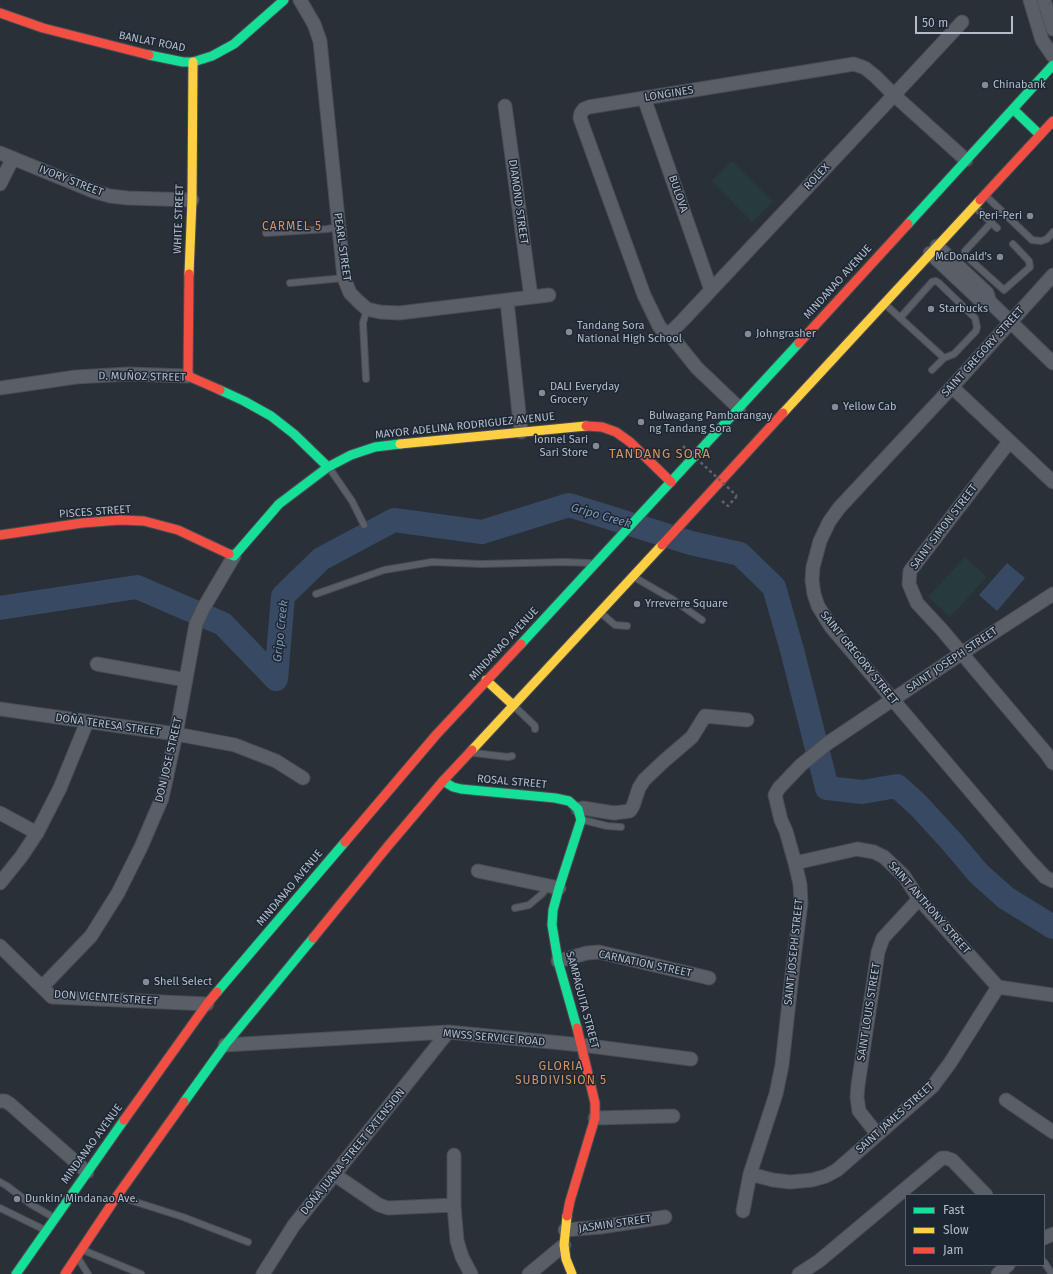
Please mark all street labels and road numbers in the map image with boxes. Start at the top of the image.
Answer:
street label: BANLAT ROAD [117,29,187,55]
street label: LONGINES [643,84,695,104]
street label: DIAMOND STREET [505,159,531,245]
street label: ROLEX [801,161,833,193]
street label: IVORY STREET [37,163,105,199]
street label: BULOVA [665,174,691,214]
street label: WHITE STREET [171,184,187,254]
street label: PEARL STREET [331,212,353,282]
street label: MINDANAO AVENUE [801,242,875,322]
street label: SAINT GREGORY STREET [939,304,1027,400]
street label: D. MUÑOZ STREET [98,370,186,384]
street label: MAYOR ADELINA RODRIGUEZ AVENUE [375,410,555,442]
street label: SAINT SIMON STREET [908,482,980,572]
street label: PISCES STREET [59,503,131,521]
street label: MINDANAO AVENUE [467,605,541,683]
street label: SAINT GREGORY STREET [817,609,901,707]
street label: SAINT JOSEPH STREET [904,625,1000,695]
street label: DOÑA TERESA STREET [55,711,161,739]
street label: DON JOSE STREET [153,716,185,804]
street label: ROSAL STREET [476,772,548,792]
street label: MINDANAO AVENUE [254,847,326,929]
street label: SAINT ANTHONY STREET [885,859,973,957]
street label: SAINT JOSEPH STREET [782,898,806,1006]
street label: CARNATION STREET [597,948,693,980]
street label: SAMPAGUITA STREET [563,950,601,1050]
street label: SAINT LOUIS STREET [855,962,883,1062]
street label: DON VICENTE STREET [54,988,158,1008]
street label: MWSS SERVICE ROAD [442,1027,546,1049]
street label: SAINT JAMES STREET [853,1080,937,1156]
street label: DOÑA JUANA STREET EXTENSION [298,1086,408,1218]
street label: MINDANAO AVENUE [59,1101,125,1187]
street label: JASMIN STREET [578,1212,652,1236]

